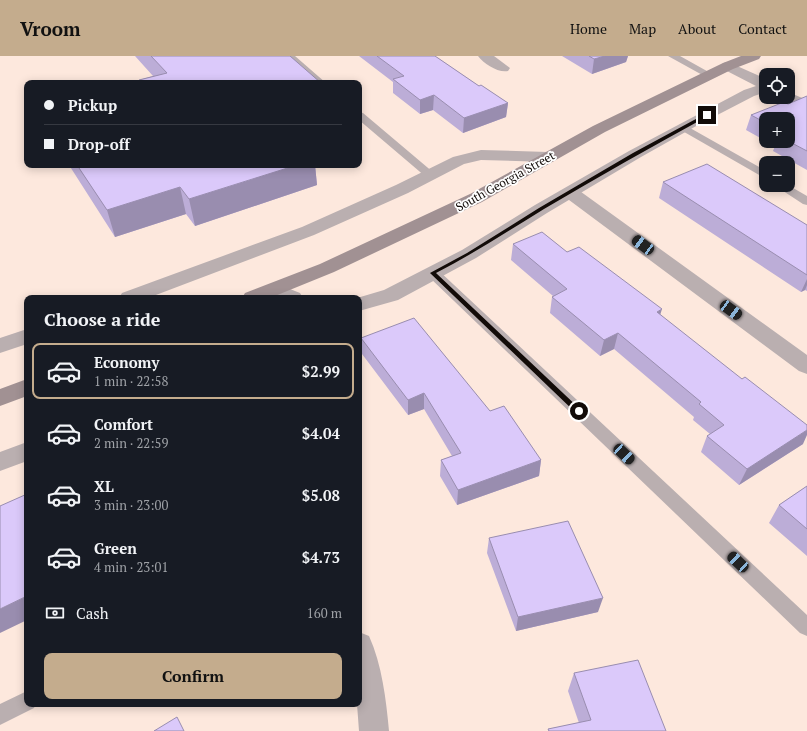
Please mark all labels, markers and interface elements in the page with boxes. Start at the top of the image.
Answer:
text: Vroom [20,16,81,41]
text: Home [570,19,607,38]
text: Map [629,19,656,38]
text: About [678,19,716,38]
text: Contact [738,19,787,38]
map controls [759,68,795,192]
button: locate [759,68,795,104]
text: Pickup [68,95,117,115]
route end [698,106,716,124]
button: + [759,112,795,148]
text: Drop-off [68,134,130,154]
street label: South Georgia Street [453,147,558,214]
button: − [759,156,795,192]
car [630,233,656,257]
car [718,298,744,322]
text: Choose a ride [44,307,160,331]
text: Economy [94,352,159,372]
icon: car [46,353,82,389]
text: $2.99 [302,361,340,381]
text: 1 min · 22:58 [94,372,168,390]
route start [570,402,588,420]
text: Comfort [94,414,153,434]
icon: car [46,415,82,451]
text: $4.04 [302,423,340,443]
text: 2 min · 22:59 [94,434,168,452]
car [611,441,637,467]
text: XL [94,476,114,496]
icon: car [46,477,82,513]
text: $5.08 [302,485,340,505]
text: 3 min · 23:00 [94,496,168,514]
text: Green [94,538,137,558]
icon: car [46,539,82,575]
text: $4.73 [302,547,340,567]
car [725,549,751,575]
text: 4 min · 23:01 [94,558,168,576]
icon: cash [44,602,66,624]
text: Cash [76,603,109,623]
text: 160 m [307,604,342,622]
button: Confirm [44,653,342,699]

